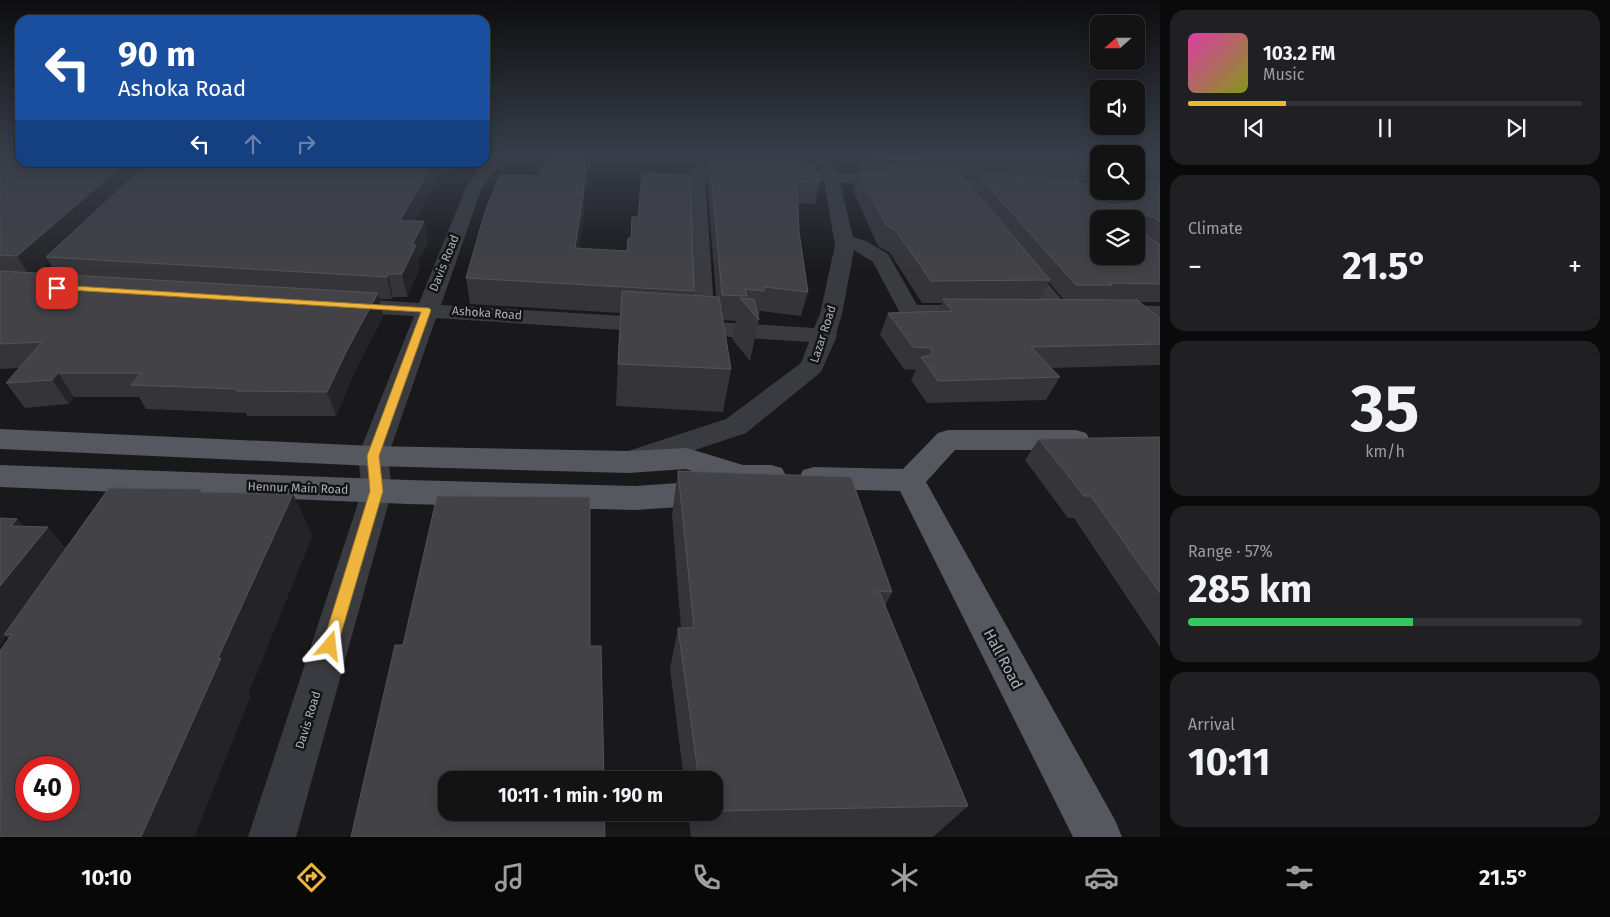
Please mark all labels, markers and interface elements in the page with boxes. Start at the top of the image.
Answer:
north arrow [1090,15,1145,70]
map controls [1090,15,1145,265]
text: 90 m [118,33,196,75]
icon: left [35,35,100,100]
text: 103.2 FM [1263,42,1335,65]
text: Music [1263,65,1304,84]
text: Ashoka Road [118,75,246,102]
button: sound [1090,80,1145,135]
icon: previous [1240,114,1268,142]
icon: pause [1371,114,1399,142]
icon: next [1502,114,1530,142]
icon: left [186,130,214,158]
icon: ahead [239,130,267,158]
icon: right [292,130,320,158]
button: search [1090,145,1145,200]
button: layers [1090,210,1145,265]
text: Climate [1188,219,1243,238]
street label: Davis Road [426,233,462,293]
text: 21.5° [1342,243,1428,289]
text: − [1188,250,1202,283]
text: + [1568,250,1582,283]
pin [36,267,78,309]
icon: arrive [43,274,71,302]
street label: Ashoka Road [452,304,522,322]
street label: Lazar Road [807,304,839,364]
text: 35 [1351,370,1419,448]
text: km/h [1365,442,1405,461]
street label: Hennur Main Road [247,479,349,497]
text: Range · 57% [1188,542,1273,561]
text: 285 km [1188,566,1312,612]
position arrow [303,619,355,671]
street label: Hall Road [980,626,1026,692]
street label: Davis Road [293,689,323,751]
text: Arrival [1188,715,1235,734]
text: 10:11 [1188,739,1270,785]
speed limit sign: 40 [15,756,80,821]
text: 10:11 · 1 min · 190 m [498,784,663,807]
icon: directions [294,860,329,895]
icon: music [492,860,527,895]
icon: phone [689,860,724,895]
icon: climate [887,860,922,895]
icon: car [1084,860,1119,895]
icon: filters [1282,860,1317,895]
text: 10:10 [81,864,132,891]
text: 21.5° [1479,864,1529,891]

